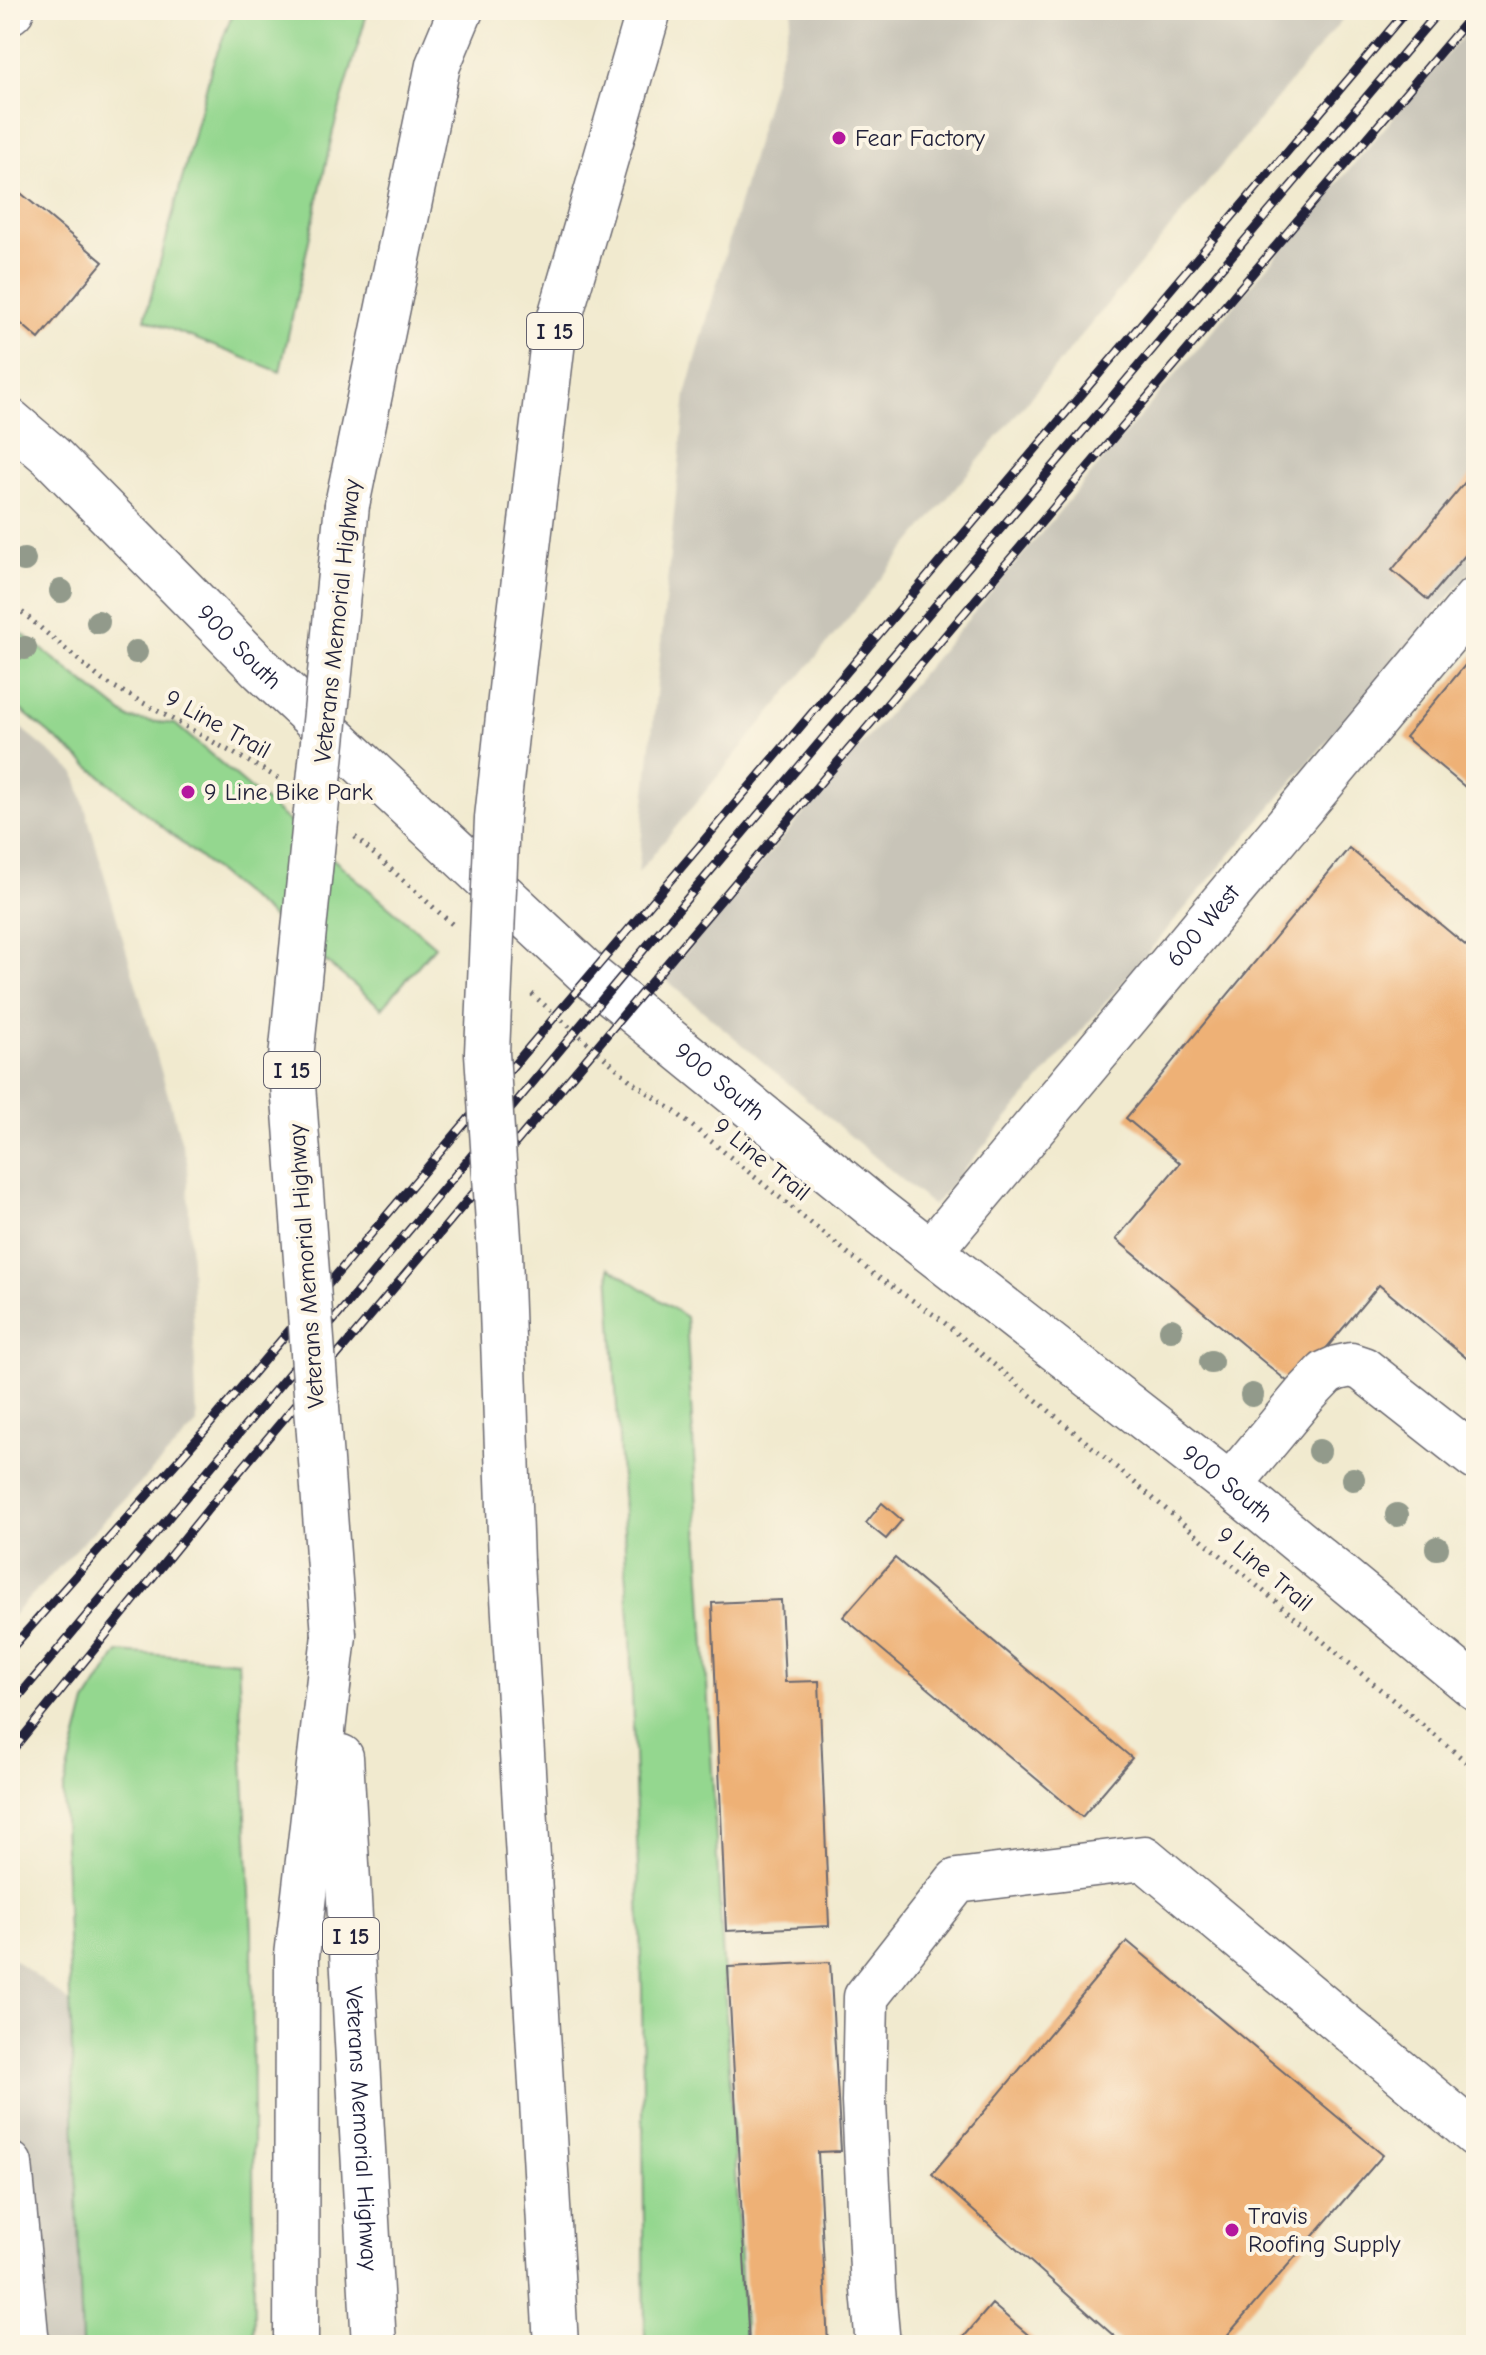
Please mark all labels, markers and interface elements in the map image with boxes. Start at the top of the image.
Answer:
place label: Fear Factory [855,124,985,152]
marker: Fear Factory [830,129,848,147]
road number: I 15 [527,313,583,349]
street label: Veterans Memorial Highway [308,478,366,764]
street label: 900 South [191,599,287,695]
street label: 9 Line Trail [160,684,276,764]
place label: 9 Line Bike Park [204,778,373,806]
marker: 9 Line Bike Park [179,783,197,801]
street label: 600 West [1161,878,1246,972]
street label: 900 South [669,1036,770,1126]
road number: I 15 [264,1052,320,1088]
street label: 9 Line Trail [708,1112,816,1206]
street label: Veterans Memorial Highway [282,1123,330,1409]
street label: 900 South [1177,1439,1278,1528]
street label: 9 Line Trail [1211,1521,1319,1617]
road number: I 15 [323,1918,379,1954]
street label: Veterans Memorial Highway [340,1985,384,2272]
place label: Travis Roofing Supply [1248,2202,1401,2258]
marker: Travis Roofing Supply [1223,2221,1241,2239]

